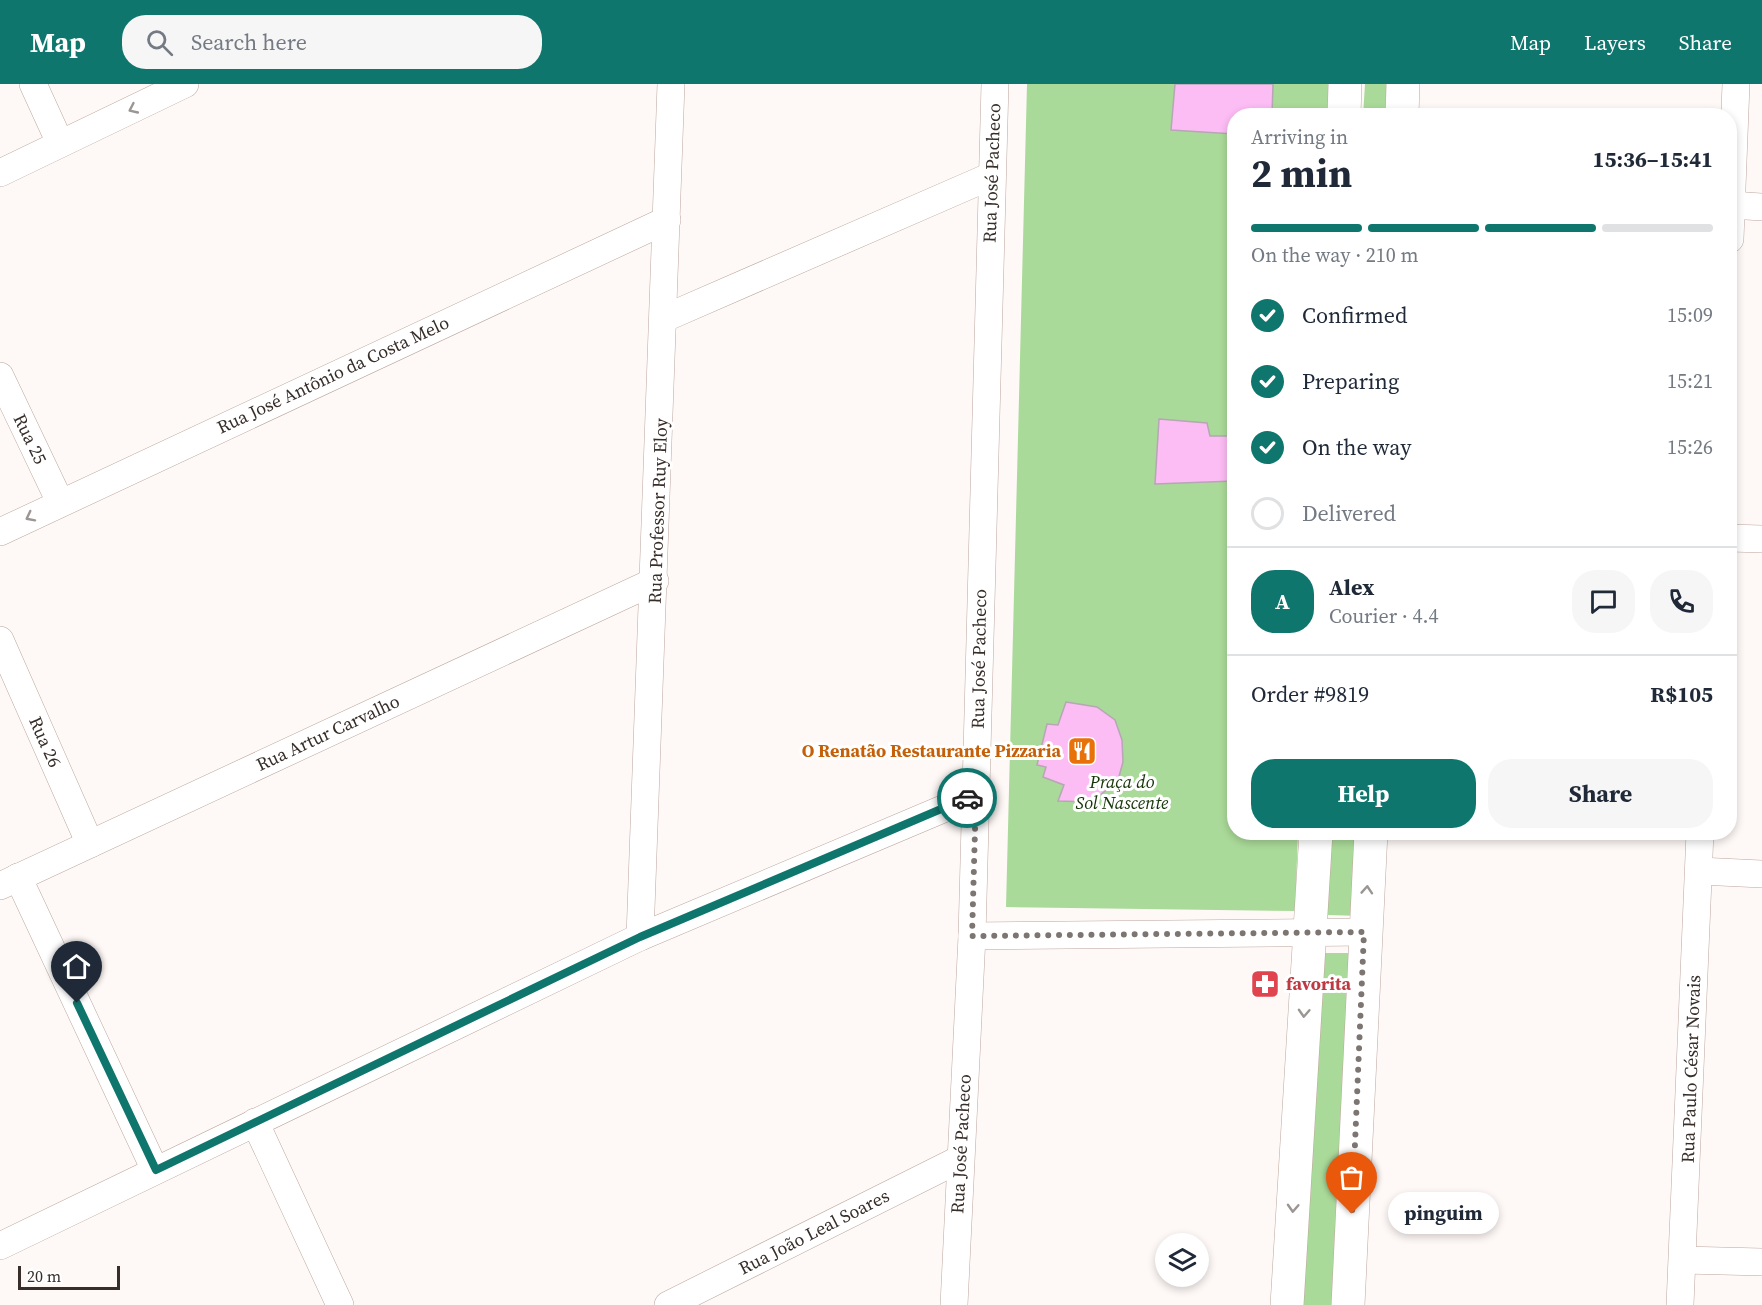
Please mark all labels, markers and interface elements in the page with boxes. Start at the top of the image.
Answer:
search box [122,15,542,69]
text: Map [30,23,86,61]
icon: search [143,26,176,59]
text: Search here [191,27,307,57]
text: Map [1510,28,1551,57]
text: Layers [1584,28,1646,57]
text: Share [1679,28,1732,57]
one-way arrow [128,102,139,114]
street label: Rua José Pacheco [977,103,1006,243]
text: Arriving in [1251,123,1348,151]
text: 15:36–15:41 [1593,144,1713,174]
text: 2 min [1251,147,1352,200]
text: On the way · 210 m [1251,241,1418,269]
icon: check [1251,299,1284,332]
text: Confirmed [1302,300,1407,330]
text: 15:09 [1667,301,1713,329]
street label: Rua José Antônio da Costa Melo [213,310,453,439]
icon: check [1251,365,1284,398]
text: Preparing [1302,366,1399,396]
text: 15:21 [1667,367,1713,395]
street label: Rua 25 [8,409,53,468]
street label: Rua Professor Ruy Eloy [642,417,673,604]
icon: check [1251,431,1284,464]
text: On the way [1302,432,1411,462]
text: 15:26 [1667,433,1713,461]
text: Delivered [1302,498,1396,528]
one-way arrow [26,510,37,522]
button: chat [1572,570,1635,633]
button: phone [1650,570,1713,633]
text: Alex [1329,572,1374,602]
text: A [1275,586,1290,616]
street label: Rua José Pacheco [965,589,992,729]
text: Courier · 4.4 [1329,602,1438,630]
text: Order #9819 [1251,679,1369,709]
text: R$105 [1650,679,1713,709]
street label: Rua Artur Carvalho [252,688,404,777]
street label: Rua 26 [23,712,68,771]
restaurant icon: O Renatão Restaurante Pizzaria [1066,735,1098,767]
place label: O Renatão Restaurante Pizzaria [802,738,1061,763]
button: Help [1251,759,1476,828]
button: Share [1488,759,1713,828]
courier [937,768,997,828]
park label: Praça do Sol Nascente [1076,769,1169,815]
icon: car [951,782,984,815]
one-way arrow [1360,885,1373,894]
pin [51,941,102,1003]
icon: home [60,950,93,983]
pharmacy icon: favorita [1249,968,1281,1000]
place label: favorita [1286,971,1351,996]
street label: Rua Paulo César Novais [1675,974,1706,1164]
one-way arrow [1298,1009,1311,1018]
street label: Rua José Pacheco [944,1073,977,1214]
pin [1326,1152,1377,1214]
icon: bag [1335,1161,1368,1194]
street label: Rua João Leal Soares [734,1183,894,1280]
callout: pinguim [1388,1193,1499,1235]
text: pinguim [1404,1199,1483,1227]
one-way arrow [1286,1204,1299,1213]
map controls [1155,1233,1209,1287]
button: layers [1155,1233,1209,1287]
scale bar [18,1263,120,1290]
text: 20 m [27,1265,61,1287]

